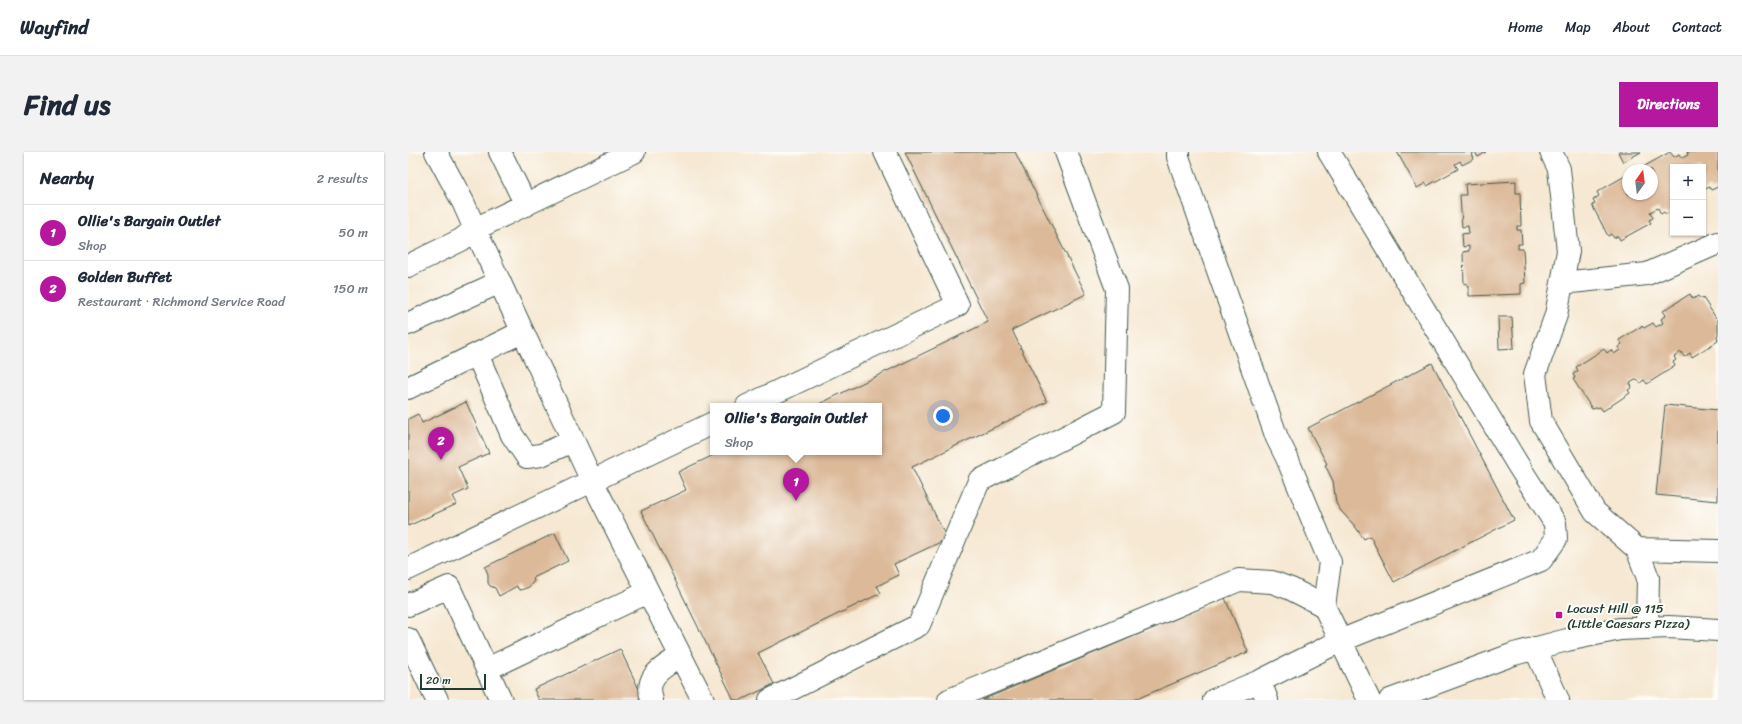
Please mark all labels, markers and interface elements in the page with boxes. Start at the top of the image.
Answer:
text: Wayfind [20,11,88,44]
text: Home [1508,15,1543,40]
text: Map [1565,15,1591,40]
text: About [1613,15,1650,40]
text: Contact [1672,15,1722,40]
text: Find us [24,80,111,129]
button: Directions [1619,82,1718,127]
text: Nearby [40,163,94,193]
north arrow [1622,164,1658,200]
map controls [1670,164,1706,236]
button: + [1670,164,1706,200]
text: 2 results [317,167,368,190]
button: − [1670,200,1706,236]
text: Ollie's Bargain Outlet [78,208,221,234]
text: 1 [50,221,56,244]
text: 50 m [338,221,368,244]
text: Shop [78,234,106,257]
text: Golden Buffet [78,264,172,290]
text: 2 [49,277,57,300]
text: 150 m [333,277,368,300]
text: Restaurant · Richmond Service Road [78,290,285,313]
popup [710,403,882,455]
text: Ollie's Bargain Outlet [725,405,867,431]
your location [933,406,953,426]
pin: 2 [428,427,454,460]
text: Shop [725,431,753,454]
pin: 1 [783,468,809,501]
place label: Locust Hill @ 115 (Little Caesars Pizza) [1567,597,1691,635]
marker: Locust Hill @ 115 (Little Caesars Pizza) [1554,610,1564,620]
text: 20 m [426,671,451,690]
scale bar [420,672,486,691]

